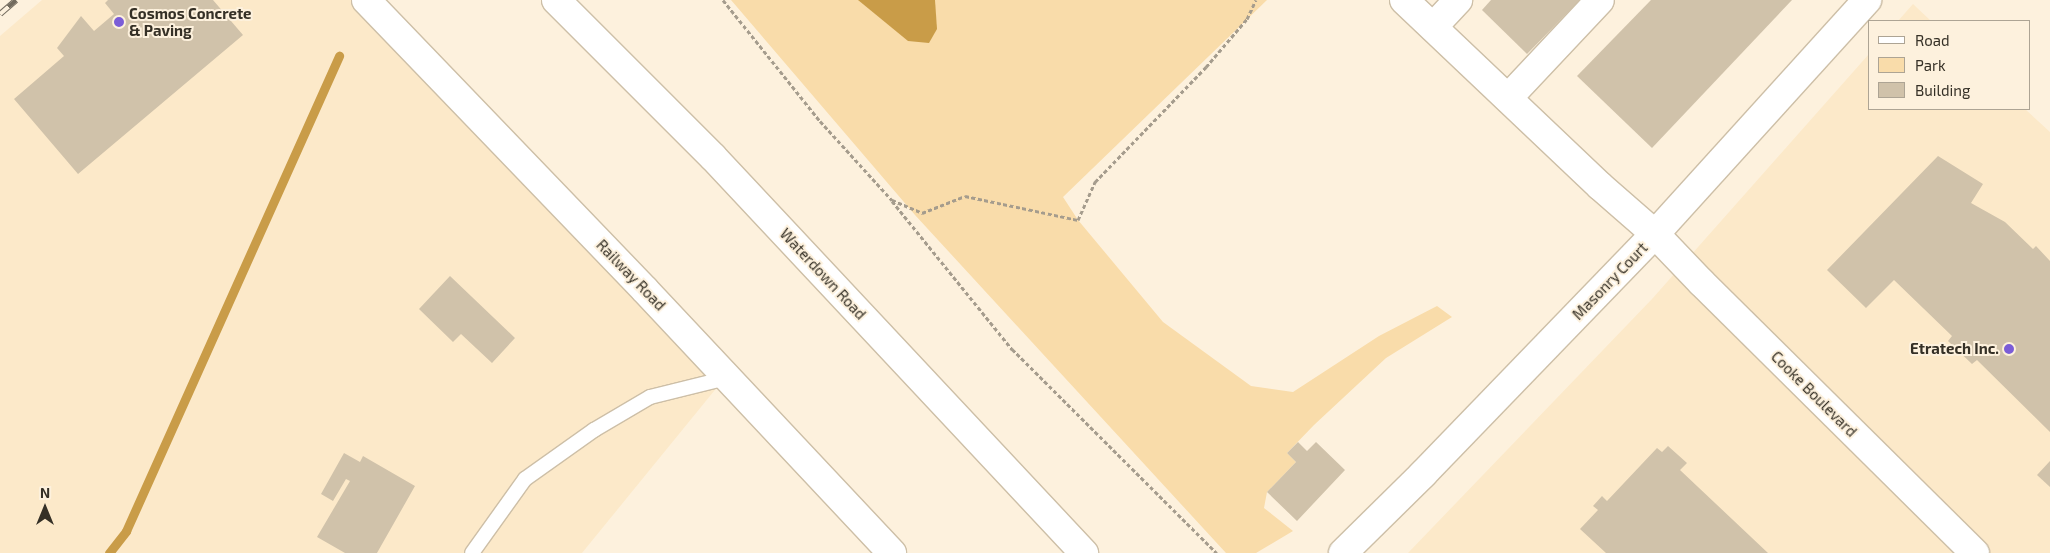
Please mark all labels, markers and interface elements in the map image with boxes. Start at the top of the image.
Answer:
place label: Cosmos Concrete & Paving [129,4,252,39]
marker: Cosmos Concrete & Paving [113,16,125,28]
legend [1868,20,2030,110]
text: Road [1915,31,1950,49]
text: Park [1915,56,1946,74]
text: Building [1915,81,1970,99]
street label: Waterdown Road [776,225,870,323]
street label: Railway Road [593,236,669,314]
street label: Masonry Court [1568,238,1652,324]
place label: Etratech Inc. [1910,340,1999,358]
marker: Etratech Inc. [2003,343,2015,355]
street label: Cooke Boulevard [1767,347,1861,441]
north arrow [20,483,70,533]
text: N [40,484,50,501]

